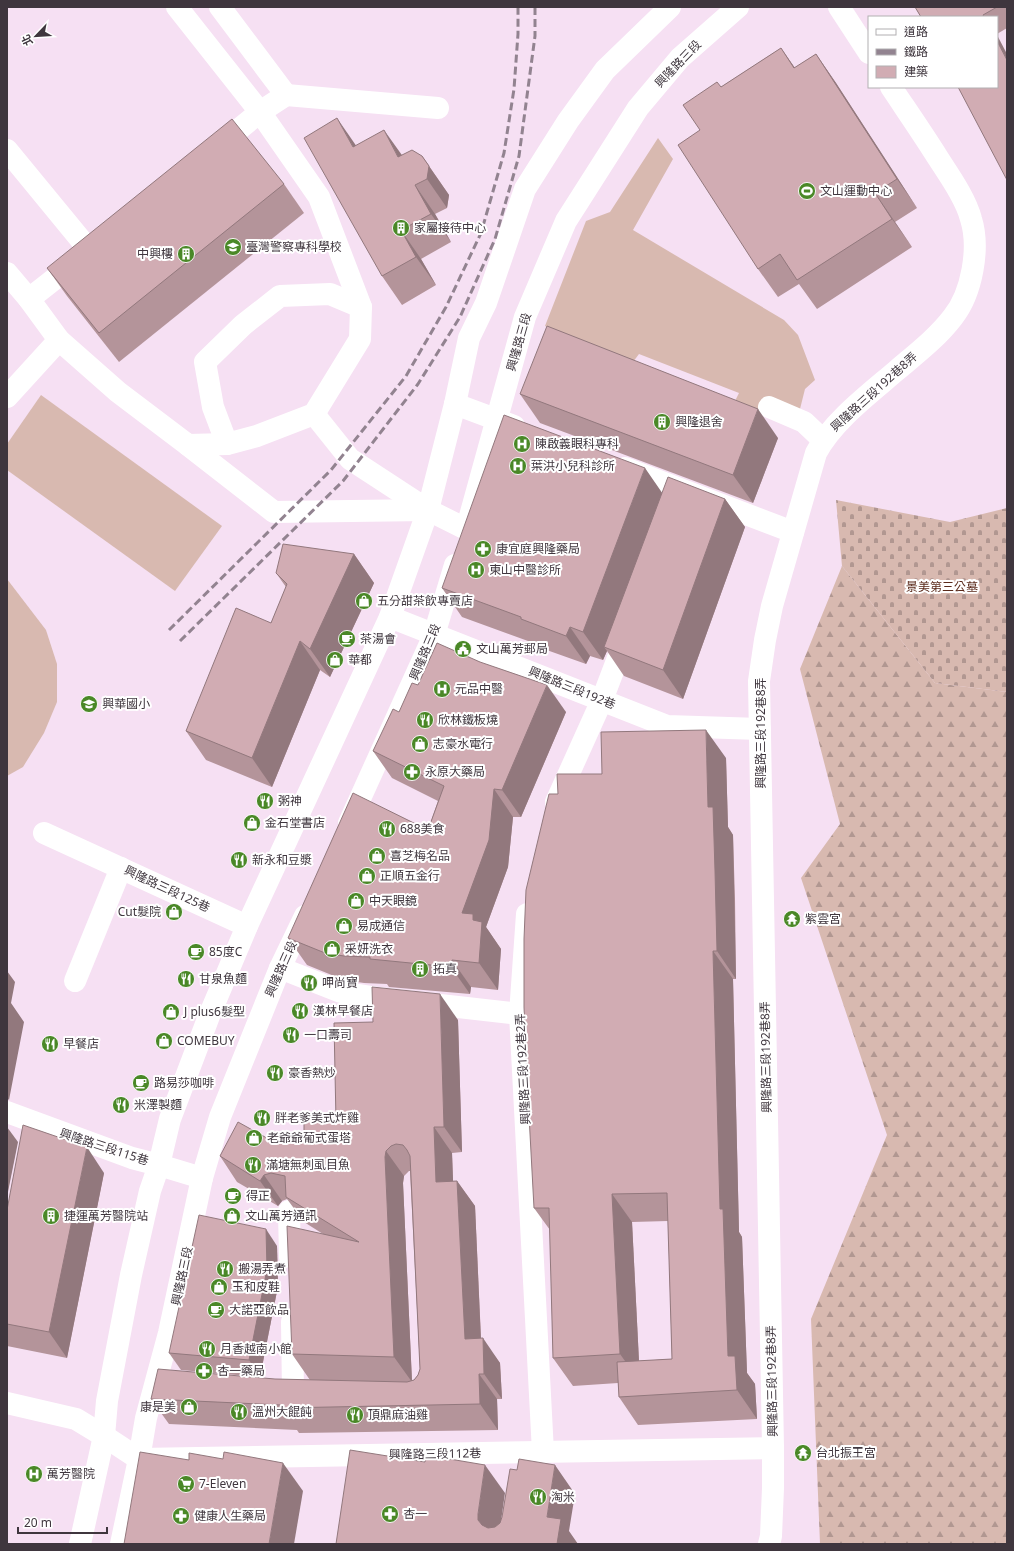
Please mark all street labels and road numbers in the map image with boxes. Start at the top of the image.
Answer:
street label: 興隆路三段 [651,36,705,91]
street label: 興隆路三段 [502,311,535,373]
street label: 興隆路三段192巷8弄 [827,348,921,435]
street label: 興隆路三段 [405,621,444,683]
street label: 興隆路三段192巷 [526,662,618,713]
street label: 興隆路三段192巷8弄 [752,677,769,789]
street label: 興隆路三段125巷 [122,861,213,916]
street label: 興隆路三段 [261,938,301,1000]
street label: 興隆路三段192巷8弄 [756,1001,775,1113]
street label: 興隆路三段192巷2弄 [511,1013,534,1125]
street label: 興隆路三段115巷 [57,1124,151,1169]
street label: 興隆路三段 [167,1245,196,1307]
street label: 興隆路三段192巷8弄 [762,1325,781,1437]
street label: 興隆路三段112巷 [389,1444,481,1463]

